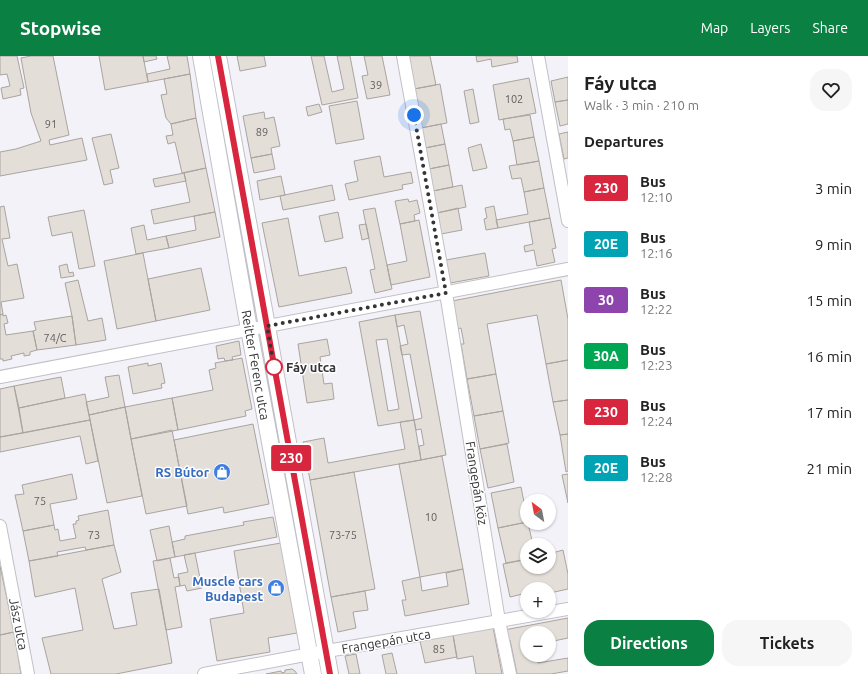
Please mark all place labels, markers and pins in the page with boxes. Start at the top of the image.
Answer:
marker: Fáy utca [265,358,283,376]
place label: Fáy utca [286,360,336,374]
shop icon: RS Bútor [212,462,232,482]
place label: RS Bútor [155,465,210,479]
place label: Muscle cars Budapest [192,574,263,603]
shop icon: Muscle cars Budapest [266,578,286,598]

